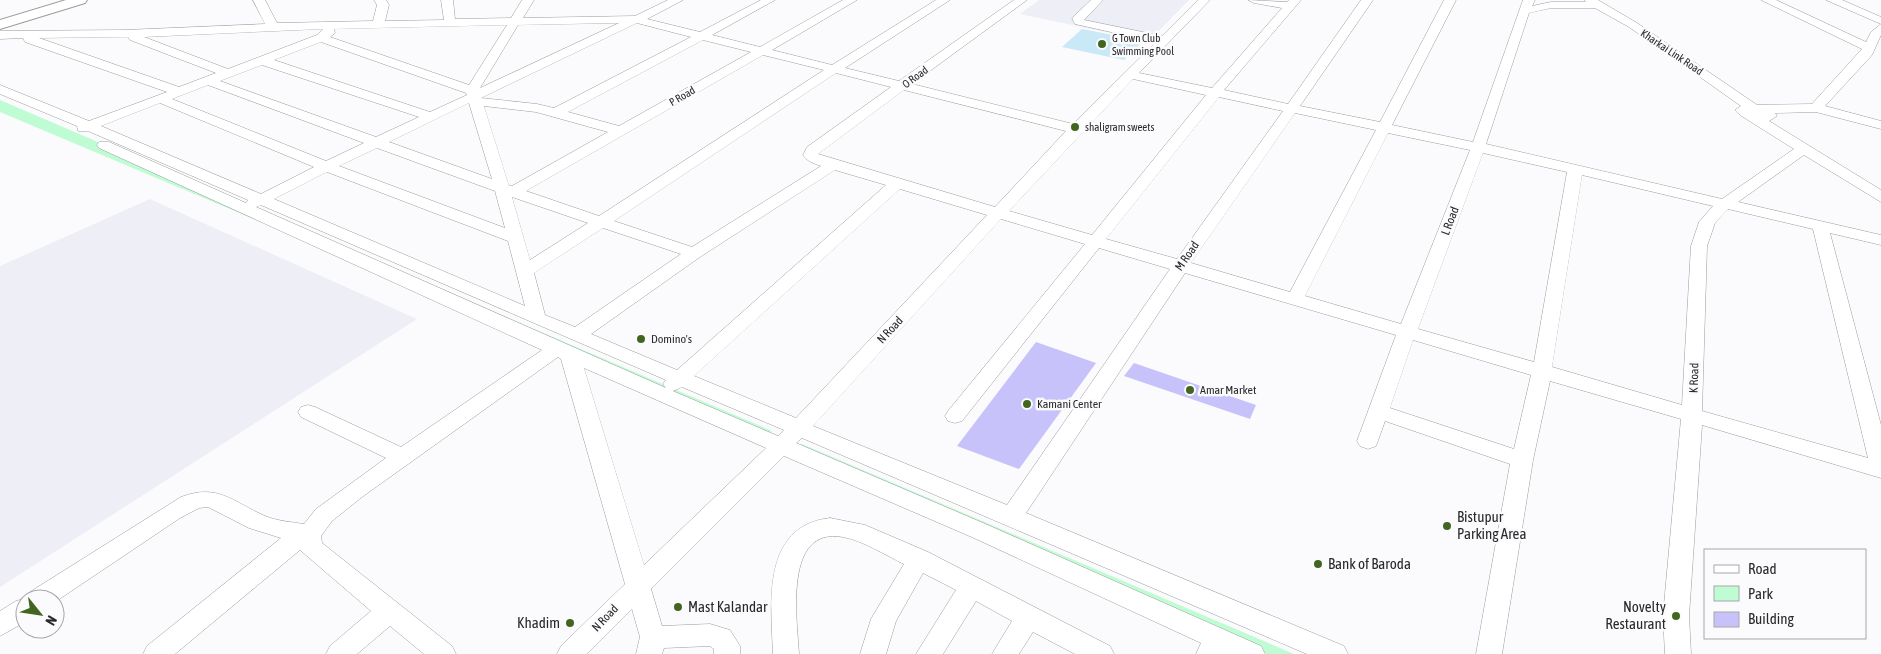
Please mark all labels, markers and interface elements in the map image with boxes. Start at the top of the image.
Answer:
street label: Kharkai Link Road [1639,27,1705,77]
place label: G Town Club Swimming Pool [1112,32,1174,57]
marker: G Town Club Swimming Pool [1096,38,1108,50]
street label: O Road [900,64,930,90]
street label: P Road [667,84,697,108]
marker: shaligram sweets [1069,121,1081,133]
place label: shaligram sweets [1085,121,1155,133]
street label: L Road [1438,205,1462,237]
street label: M Road [1172,239,1202,273]
street label: N Road [874,314,906,346]
place label: Domino's [651,332,692,346]
marker: Domino's [635,333,647,345]
street label: K Road [1686,363,1702,393]
place label: Amar Market [1200,383,1257,397]
marker: Amar Market [1184,384,1196,396]
place label: Kamani Center [1037,397,1102,411]
marker: Kamani Center [1021,398,1033,410]
place label: Bistupur Parking Area [1457,508,1526,542]
marker: Bistupur Parking Area [1441,520,1453,532]
legend [1704,549,1866,639]
place label: Bank of Baroda [1328,555,1411,572]
marker: Bank of Baroda [1312,558,1324,570]
text: Road [1748,560,1777,577]
text: Park [1748,585,1773,602]
north arrow [15,589,65,639]
place label: Mast Kalandar [688,598,768,615]
place label: Novelty Restaurant [1605,598,1666,632]
marker: Mast Kalandar [672,601,684,613]
street label: N Road [589,602,621,634]
marker: Novelty Restaurant [1670,610,1682,622]
text: Building [1748,610,1794,627]
text: N [42,613,60,628]
place label: Khadim [517,614,560,631]
marker: Khadim [564,617,576,629]

